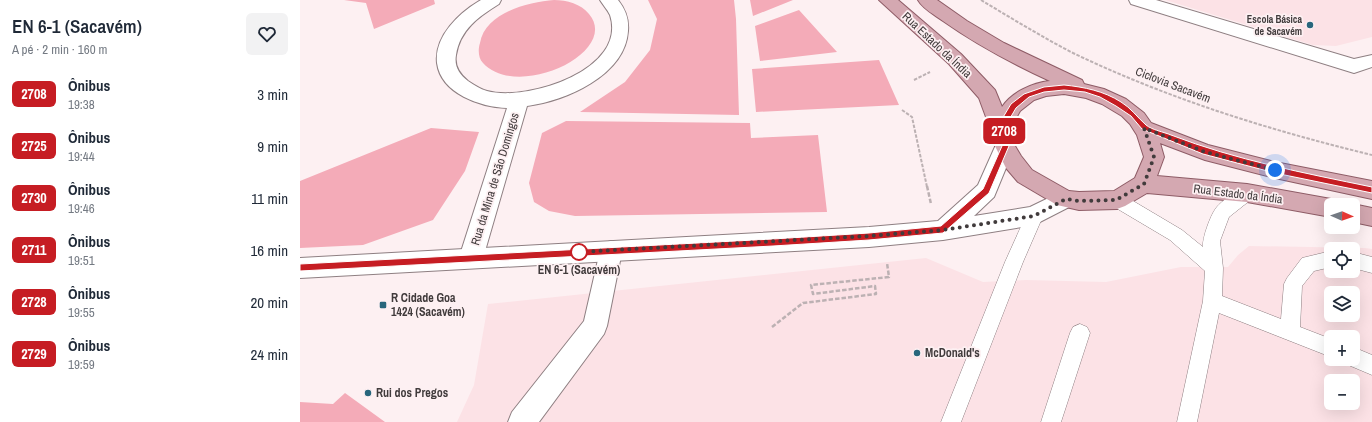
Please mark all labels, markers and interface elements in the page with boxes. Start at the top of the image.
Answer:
street label: Rua Estado da Índia [899,9,976,82]
text: EN 6-1 (Sacavém) [12,13,142,39]
button: heart [246,13,288,55]
place label: Escola Básica de Sacavém [1247,13,1302,38]
marker: Escola Básica de Sacavém [1305,20,1315,30]
text: A pé · 2 min · 160 m [12,41,107,58]
street label: Ciclovia Sacavém [1133,63,1213,107]
text: Ônibus [68,75,110,96]
text: 3 min [257,84,288,105]
text: 2708 [21,85,47,103]
text: 19:38 [68,96,95,113]
street label: Rua da Mina de São Domingos [467,111,523,247]
line badge: 2708 [976,118,1032,144]
text: 2708 [991,122,1017,140]
text: Ônibus [68,127,110,148]
text: 9 min [257,136,288,157]
text: 2725 [21,137,47,155]
text: 19:44 [68,148,95,165]
your location [1265,160,1285,180]
text: Ônibus [68,179,110,200]
street label: Rua Estado da Índia [1192,181,1284,207]
text: 11 min [251,188,288,209]
text: 2730 [21,189,47,207]
north arrow [1324,198,1360,234]
map controls [1324,198,1360,410]
text: 19:46 [68,200,95,217]
text: Ônibus [68,231,110,252]
text: 16 min [250,240,288,261]
text: 2711 [22,241,46,259]
button: locate [1324,242,1360,278]
marker: EN 6-1 (Sacavém) [570,243,588,261]
text: 19:51 [68,252,95,269]
place label: EN 6-1 (Sacavém) [538,262,620,278]
text: Ônibus [68,283,110,304]
button: layers [1324,286,1360,322]
place label: R Cidade Goa 1424 (Sacavém) [391,290,465,320]
text: 20 min [250,292,288,313]
text: 2728 [21,293,47,311]
marker: R Cidade Goa 1424 (Sacavém) [378,300,388,310]
text: 19:55 [68,304,95,321]
button: + [1324,330,1360,366]
text: Ônibus [68,335,110,356]
text: 24 min [250,344,288,365]
text: 2729 [21,345,47,363]
place label: McDonald's [925,345,980,361]
marker: McDonald's [912,348,922,358]
text: 19:59 [68,356,95,373]
button: − [1324,374,1360,410]
place label: Rui dos Pregos [376,385,449,401]
marker: Rui dos Pregos [363,388,373,398]

